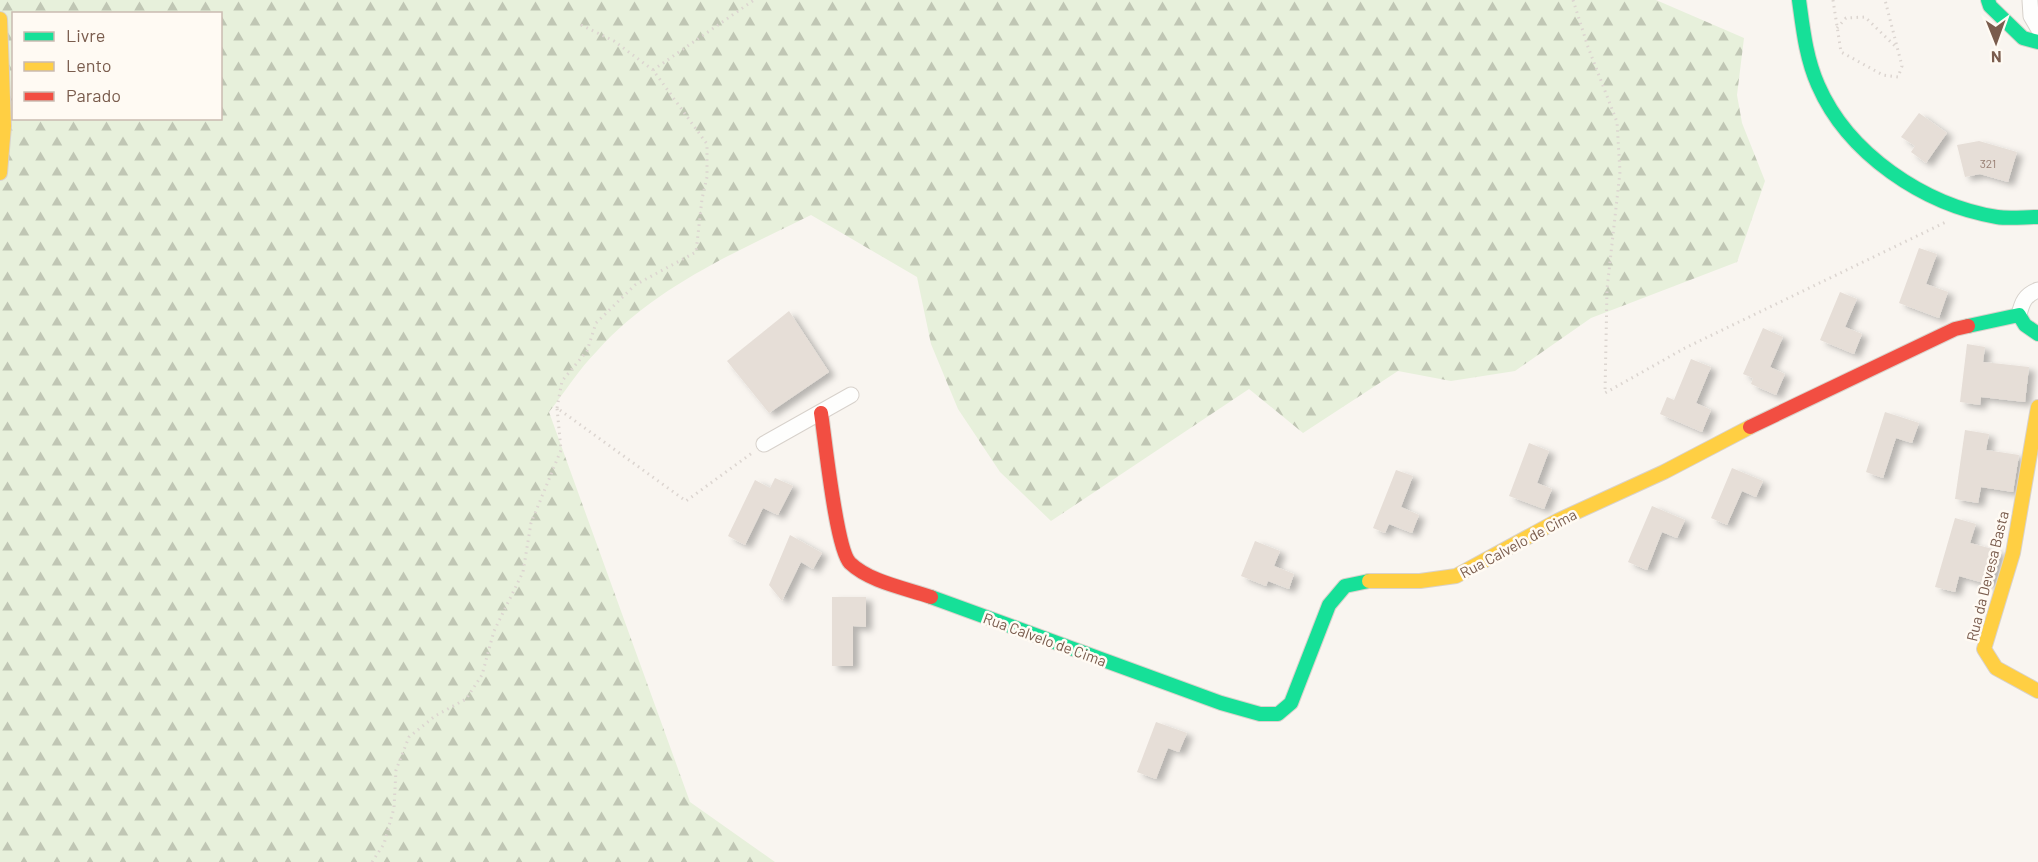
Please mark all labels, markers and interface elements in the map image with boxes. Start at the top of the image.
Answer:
legend [12,12,222,120]
north arrow [1966,12,2026,72]
text: Livre [66,24,105,46]
text: N [1991,48,2002,67]
text: Lento [66,54,112,76]
text: Parado [66,84,121,106]
house number: 321 [1980,156,1996,170]
street label: Rua Calvelo de Cima [1457,505,1579,581]
street label: Rua da Devesa Basta [1962,509,2012,643]
street label: Rua Calvelo de Cima [981,608,1109,670]

